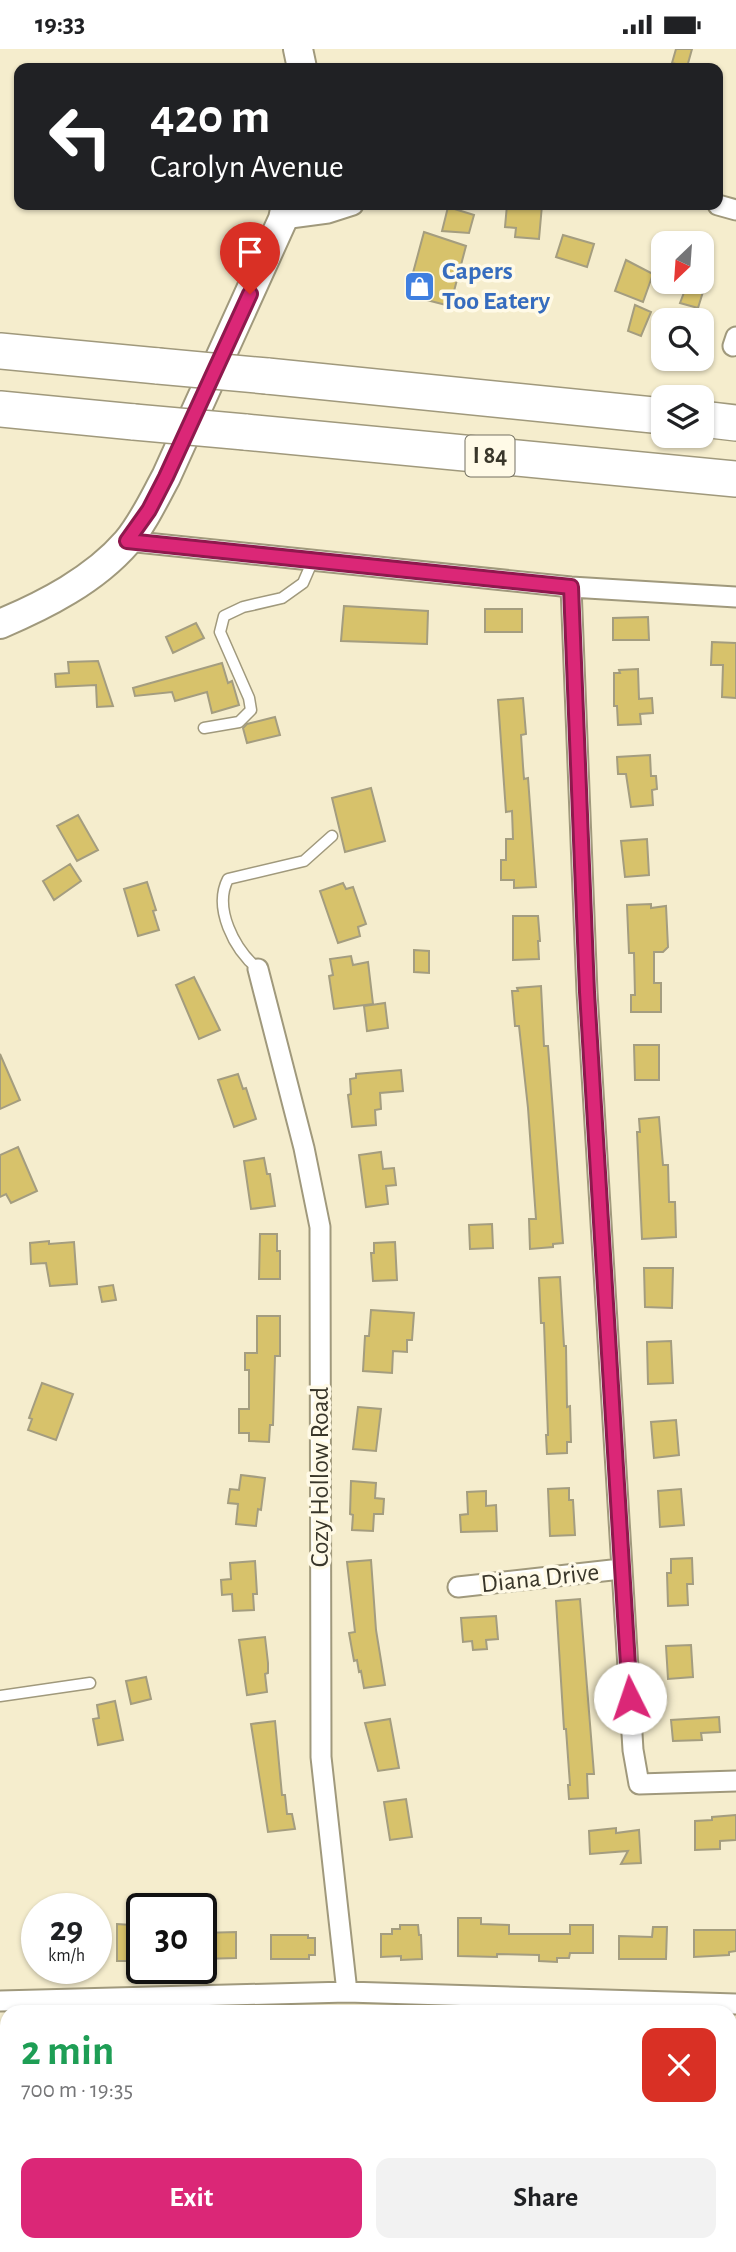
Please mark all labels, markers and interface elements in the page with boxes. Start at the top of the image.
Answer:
text: 19:33 [35,11,85,37]
icon: left [35,91,126,182]
text: 420 m [150,93,270,142]
text: Carolyn Avenue [150,151,344,183]
pin [220,222,280,294]
north arrow [651,231,714,294]
map controls [651,231,714,448]
icon: arrive [231,233,269,271]
place label: Capers Too Eatery [442,258,550,314]
shop icon: Capers Too Eatery [402,269,436,303]
button: search [651,308,714,371]
button: layers [651,385,714,448]
road number: I 84 [466,435,514,477]
street label: Cozy Hollow Road [307,1387,333,1567]
street label: Diana Drive [480,1559,600,1597]
position arrow [593,1661,667,1735]
speed limit sign: 30 [126,1893,217,1984]
text: 29 [50,1912,83,1947]
text: km/h [48,1947,85,1965]
button: close [642,2028,716,2102]
text: 2 min [21,2030,114,2072]
text: 700 m · 19:35 [21,2079,133,2102]
button: Exit [21,2158,362,2238]
button: Share [376,2158,716,2238]

